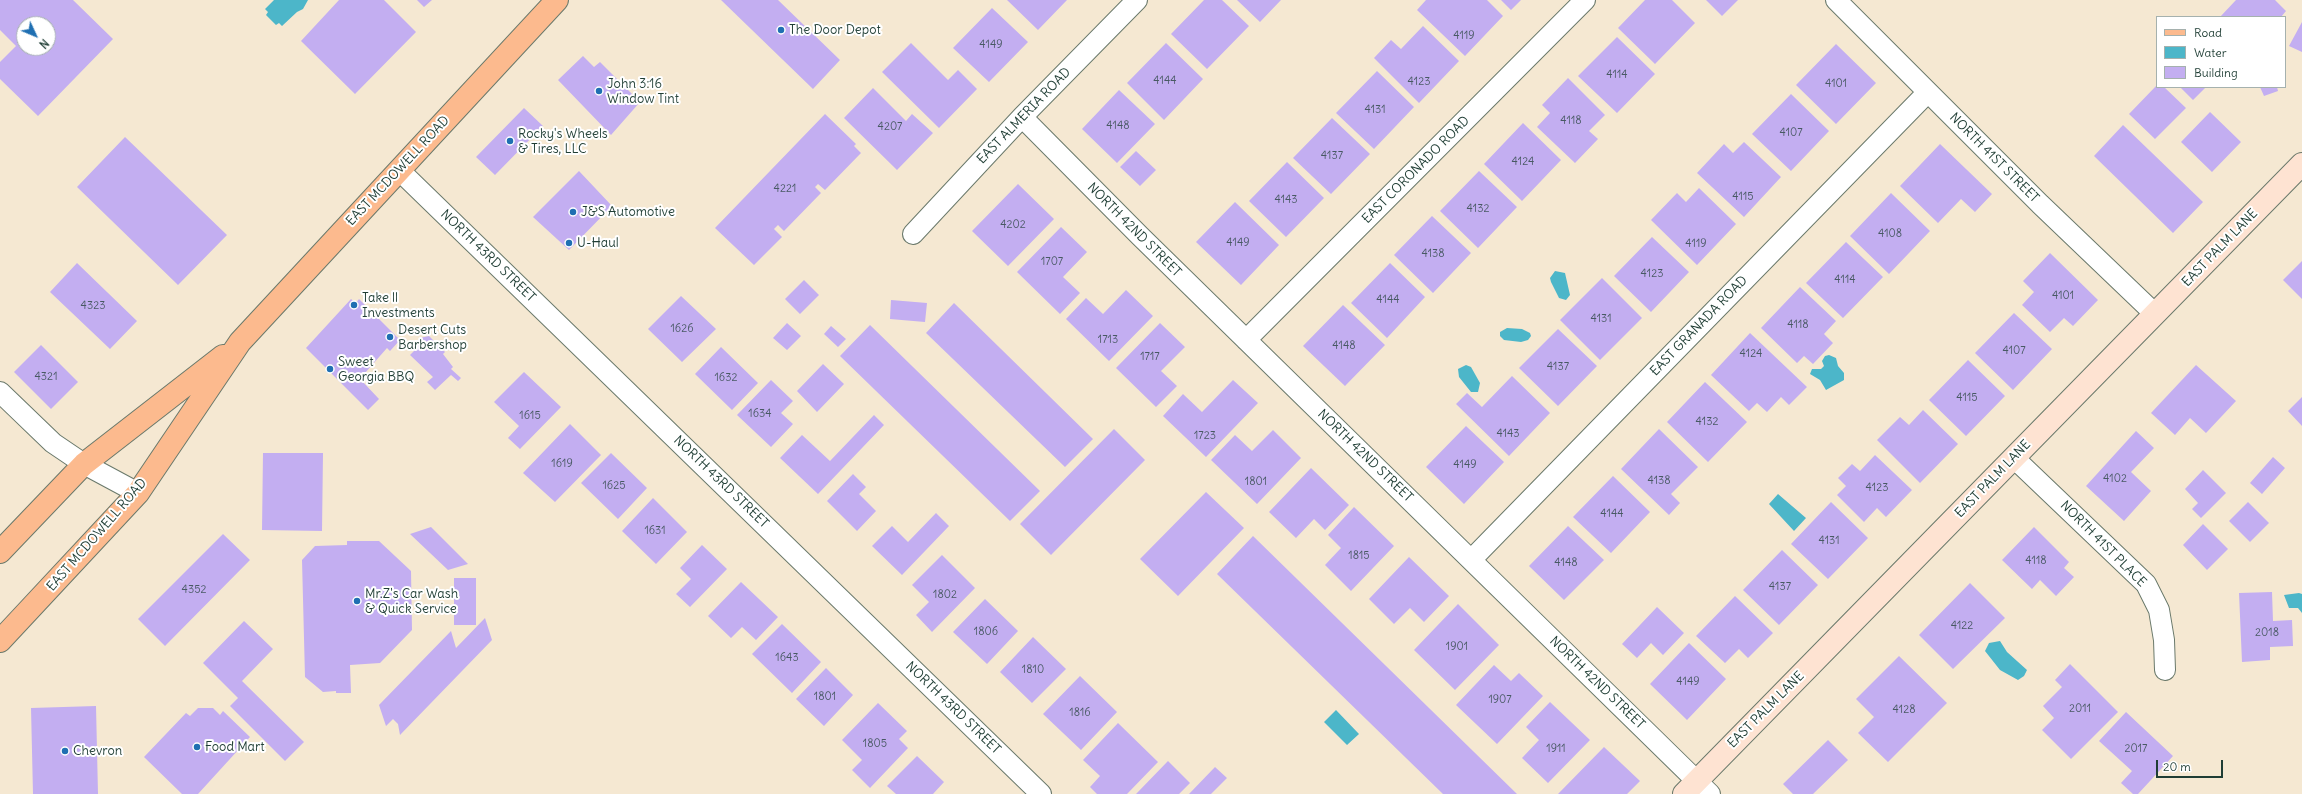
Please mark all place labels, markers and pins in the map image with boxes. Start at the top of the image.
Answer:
place label: The Door Depot [789,22,881,38]
marker: The Door Depot [776,25,786,35]
place label: John 3:16 Window Tint [607,76,679,107]
marker: John 3:16 Window Tint [594,86,604,96]
place label: Rocky's Wheels & Tires, LLC [518,126,608,157]
marker: Rocky's Wheels & Tires, LLC [505,136,515,146]
place label: J&S Automotive [581,204,675,220]
marker: J&S Automotive [568,207,578,217]
place label: U-Haul [577,235,619,251]
marker: U-Haul [564,238,574,248]
place label: Take ll Investments [362,290,435,321]
marker: Take ll Investments [349,300,359,310]
place label: Desert Cuts Barbershop [398,322,467,353]
marker: Desert Cuts Barbershop [385,332,395,342]
place label: Sweet Georgia BBQ [338,354,414,385]
marker: Sweet Georgia BBQ [325,364,335,374]
place label: Mr.Z's Car Wash & Quick Service [365,586,458,617]
marker: Mr.Z's Car Wash & Quick Service [352,596,362,606]
place label: Food Mart [205,739,265,755]
marker: Food Mart [192,742,202,752]
place label: Chevron [73,743,122,759]
marker: Chevron [60,746,70,756]

